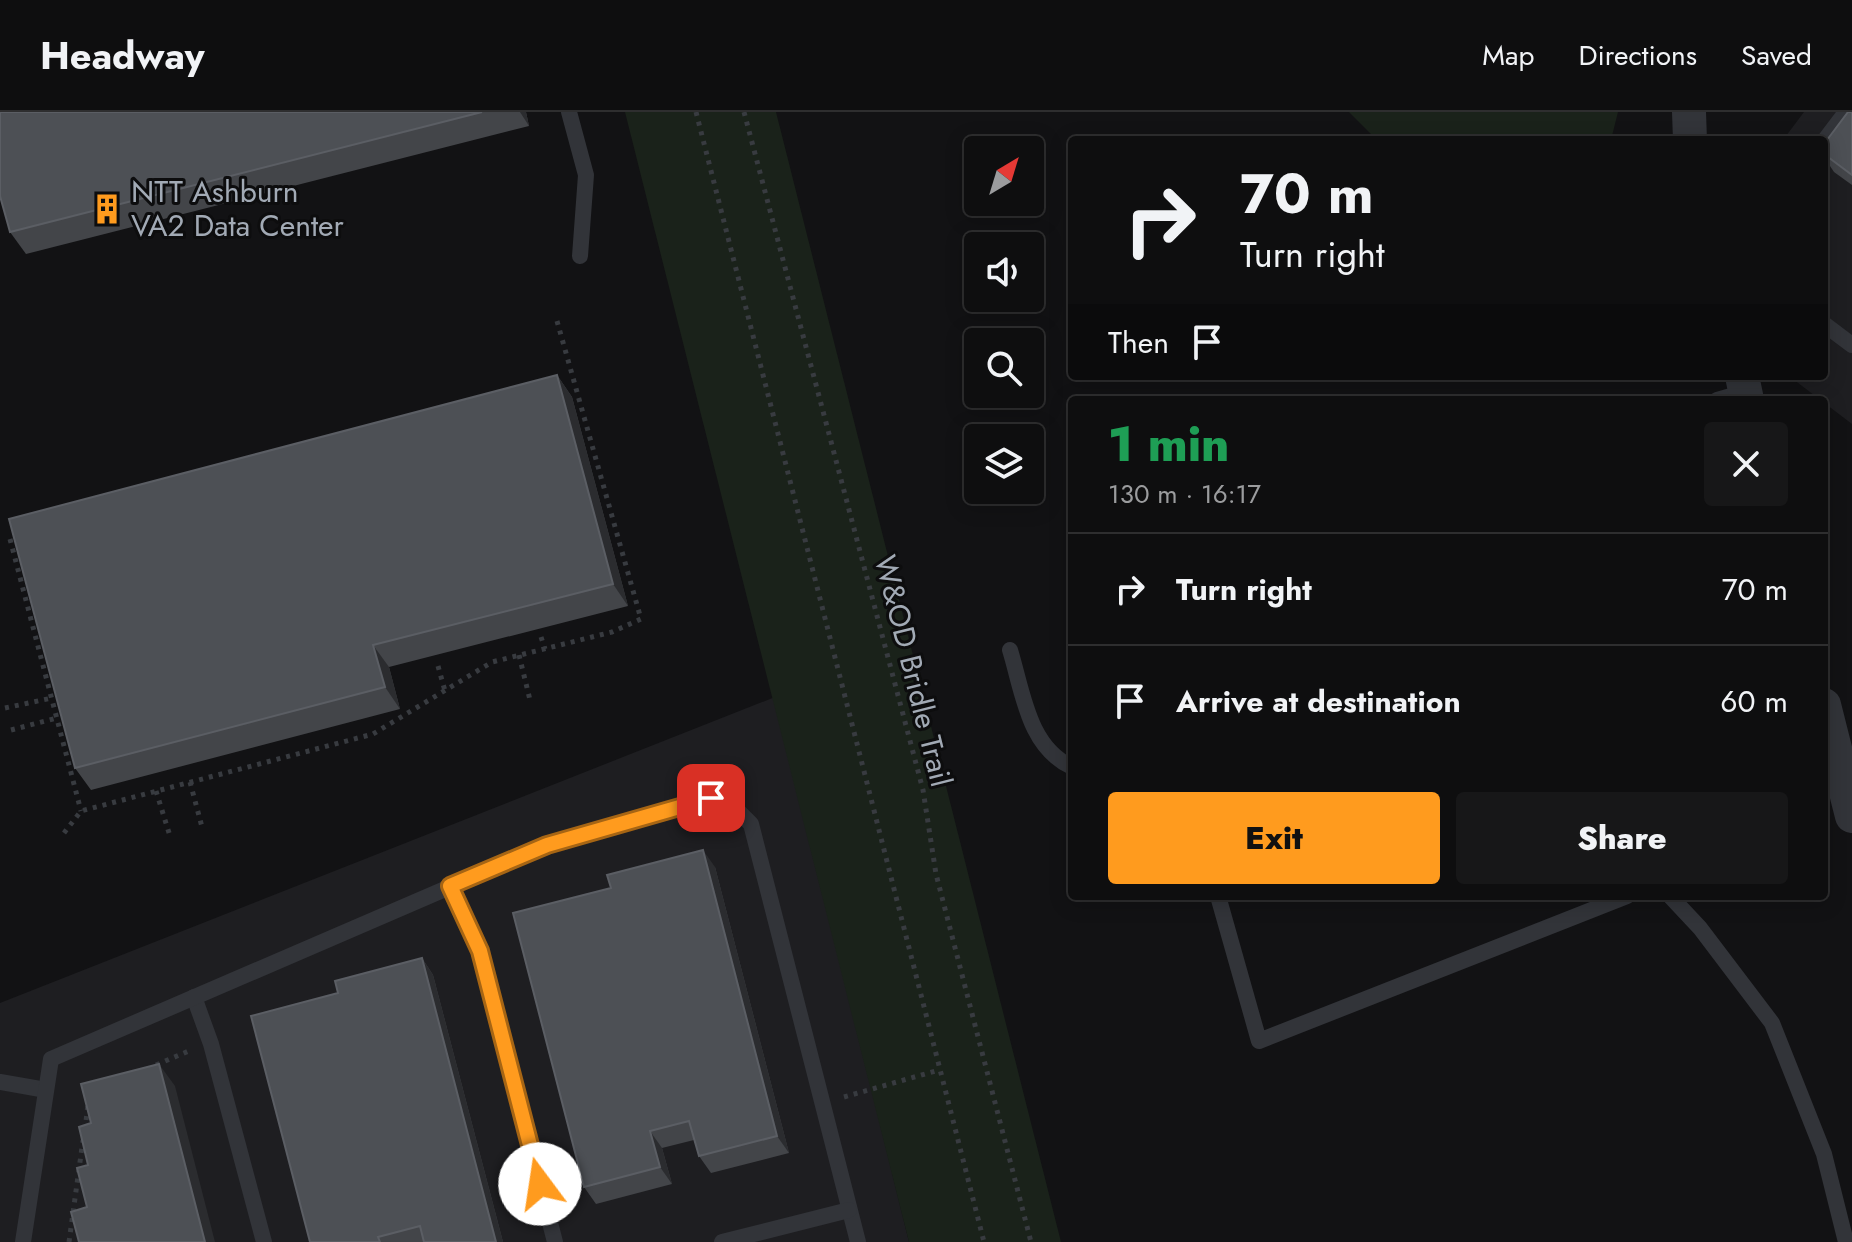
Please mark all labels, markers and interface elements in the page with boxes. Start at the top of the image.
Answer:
text: Headway [40,28,205,83]
text: Map [1482,35,1534,76]
text: Directions [1578,35,1697,76]
text: Saved [1741,35,1812,76]
north arrow [964,136,1044,216]
map controls [964,136,1044,504]
text: 70 m [1240,153,1374,234]
icon: right [1108,168,1212,272]
place label: NTT Ashburn VA2 Data Center [131,170,345,247]
building icon: NTT Ashburn VA2 Data Center [90,192,124,226]
text: Turn right [1240,228,1385,280]
button: sound [964,232,1044,312]
icon: arrive [1185,320,1229,364]
text: Then [1108,321,1169,364]
button: search [964,328,1044,408]
text: 1 min [1108,410,1229,479]
button: close [1704,422,1788,506]
button: layers [964,424,1044,504]
text: 130 m · 16:17 [1108,475,1261,513]
street label: W&OD Bridle Trail [864,551,963,791]
icon: right [1108,567,1152,611]
text: Turn right [1176,568,1312,611]
text: 70 m [1722,568,1788,611]
icon: arrive [1108,679,1152,723]
text: Arrive at destination [1176,680,1461,723]
text: 60 m [1720,680,1788,723]
pin [677,764,745,832]
icon: arrive [689,776,733,820]
button: Exit [1108,792,1440,884]
button: Share [1456,792,1788,884]
position arrow [498,1142,582,1226]

